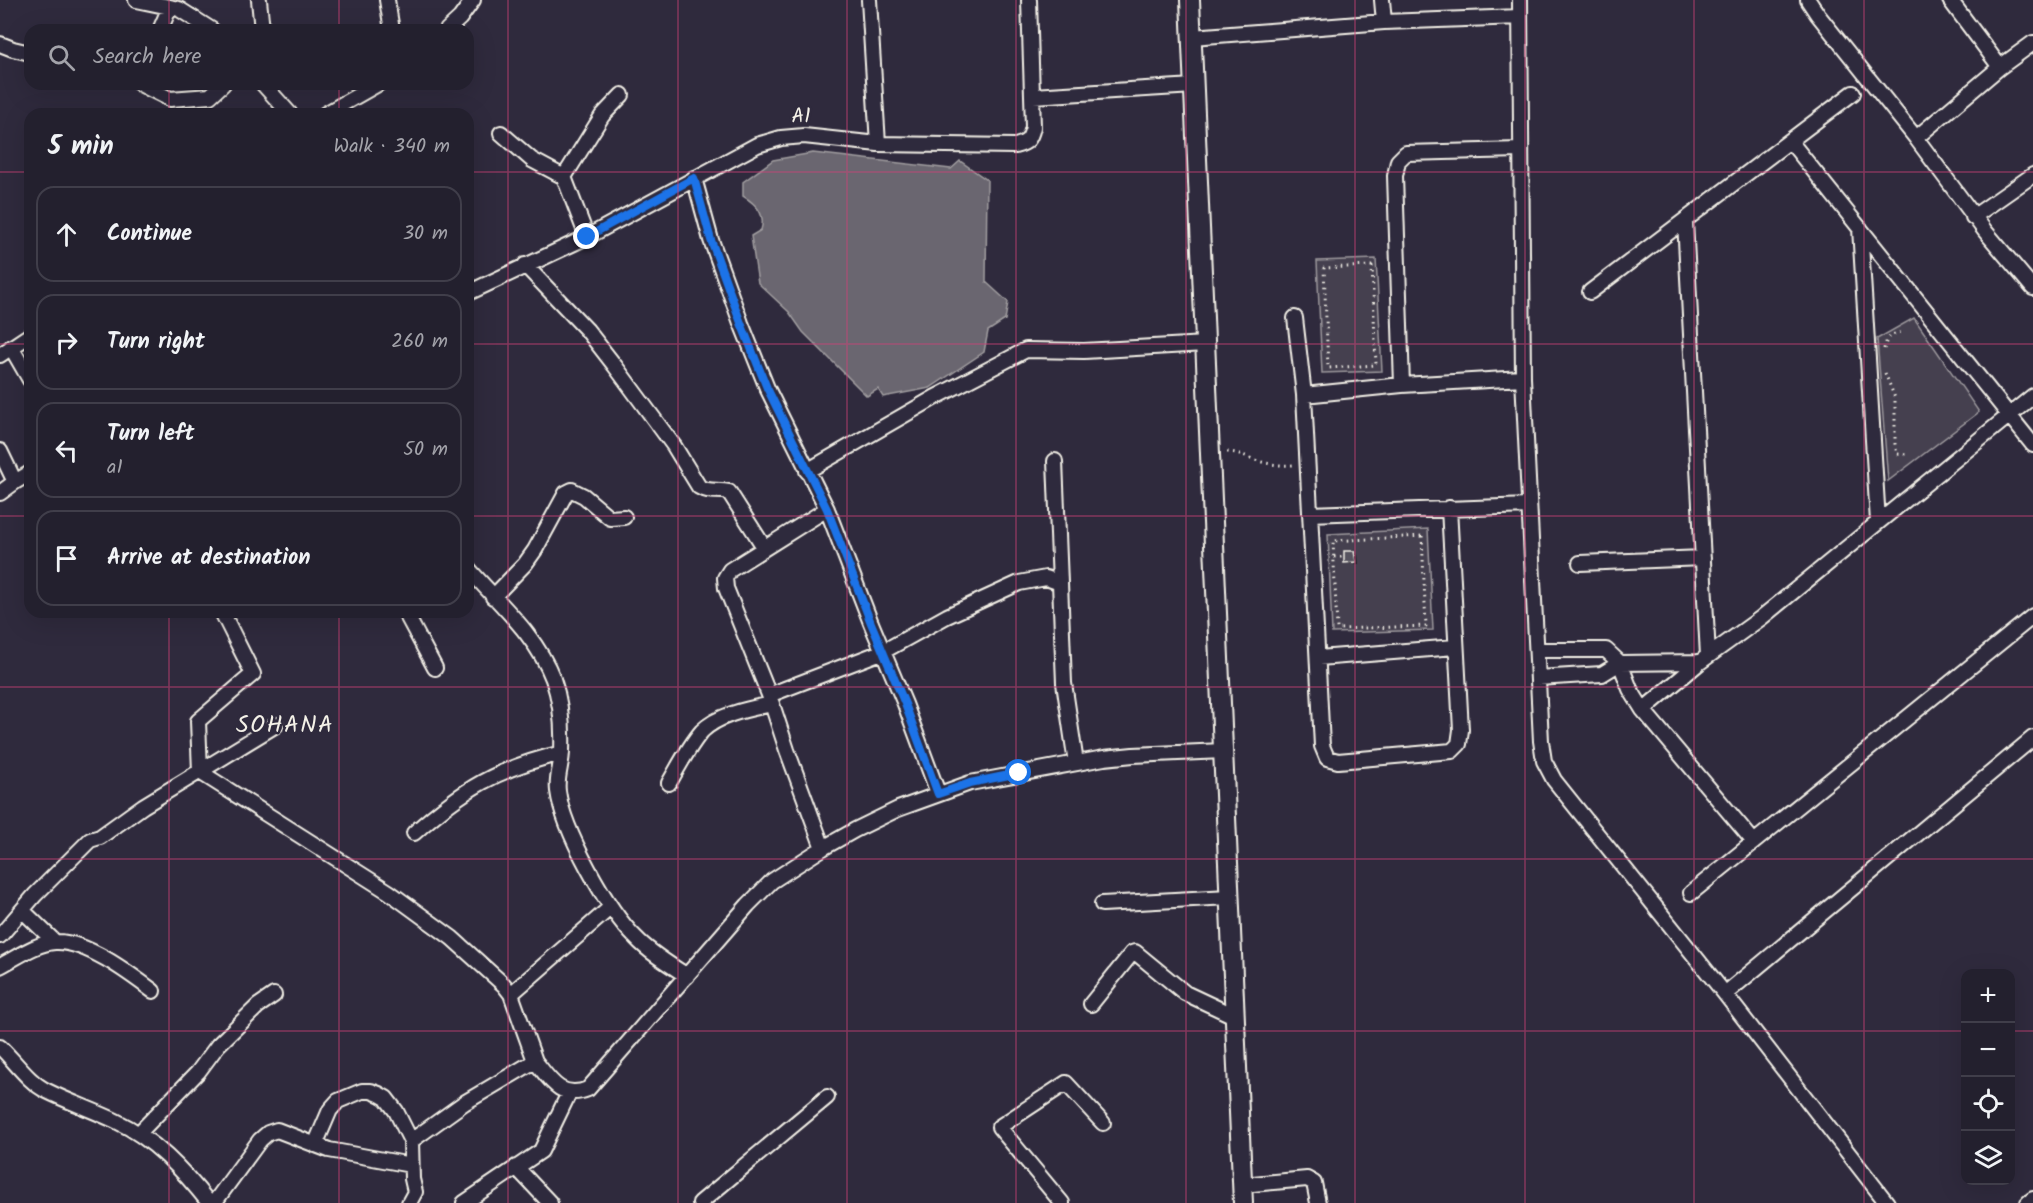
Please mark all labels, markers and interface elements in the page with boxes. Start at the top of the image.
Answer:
search box [24,24,474,90]
text: Search here [93,40,201,75]
icon: search [45,41,78,74]
street label: A1 [791,100,811,134]
text: 5 min [48,126,114,168]
text: Walk · 340 m [334,131,450,163]
text: Continue [107,217,192,252]
icon: ahead [50,218,83,251]
text: 30 m [403,218,448,250]
route end [573,223,599,249]
text: Turn right [107,325,205,360]
icon: right [50,326,83,359]
text: 260 m [391,326,448,358]
text: Turn left [107,417,194,452]
icon: left [50,434,83,467]
text: 50 m [403,434,448,466]
text: a1 [107,452,123,484]
text: Arrive at destination [107,541,310,576]
icon: arrive [50,542,83,575]
district label: SOHANA [236,706,334,745]
route start [1005,759,1031,785]
map controls [1961,969,2015,1185]
button: + [1961,969,2015,1023]
button: − [1961,1023,2015,1077]
button: locate [1961,1077,2015,1131]
button: layers [1961,1131,2015,1185]

